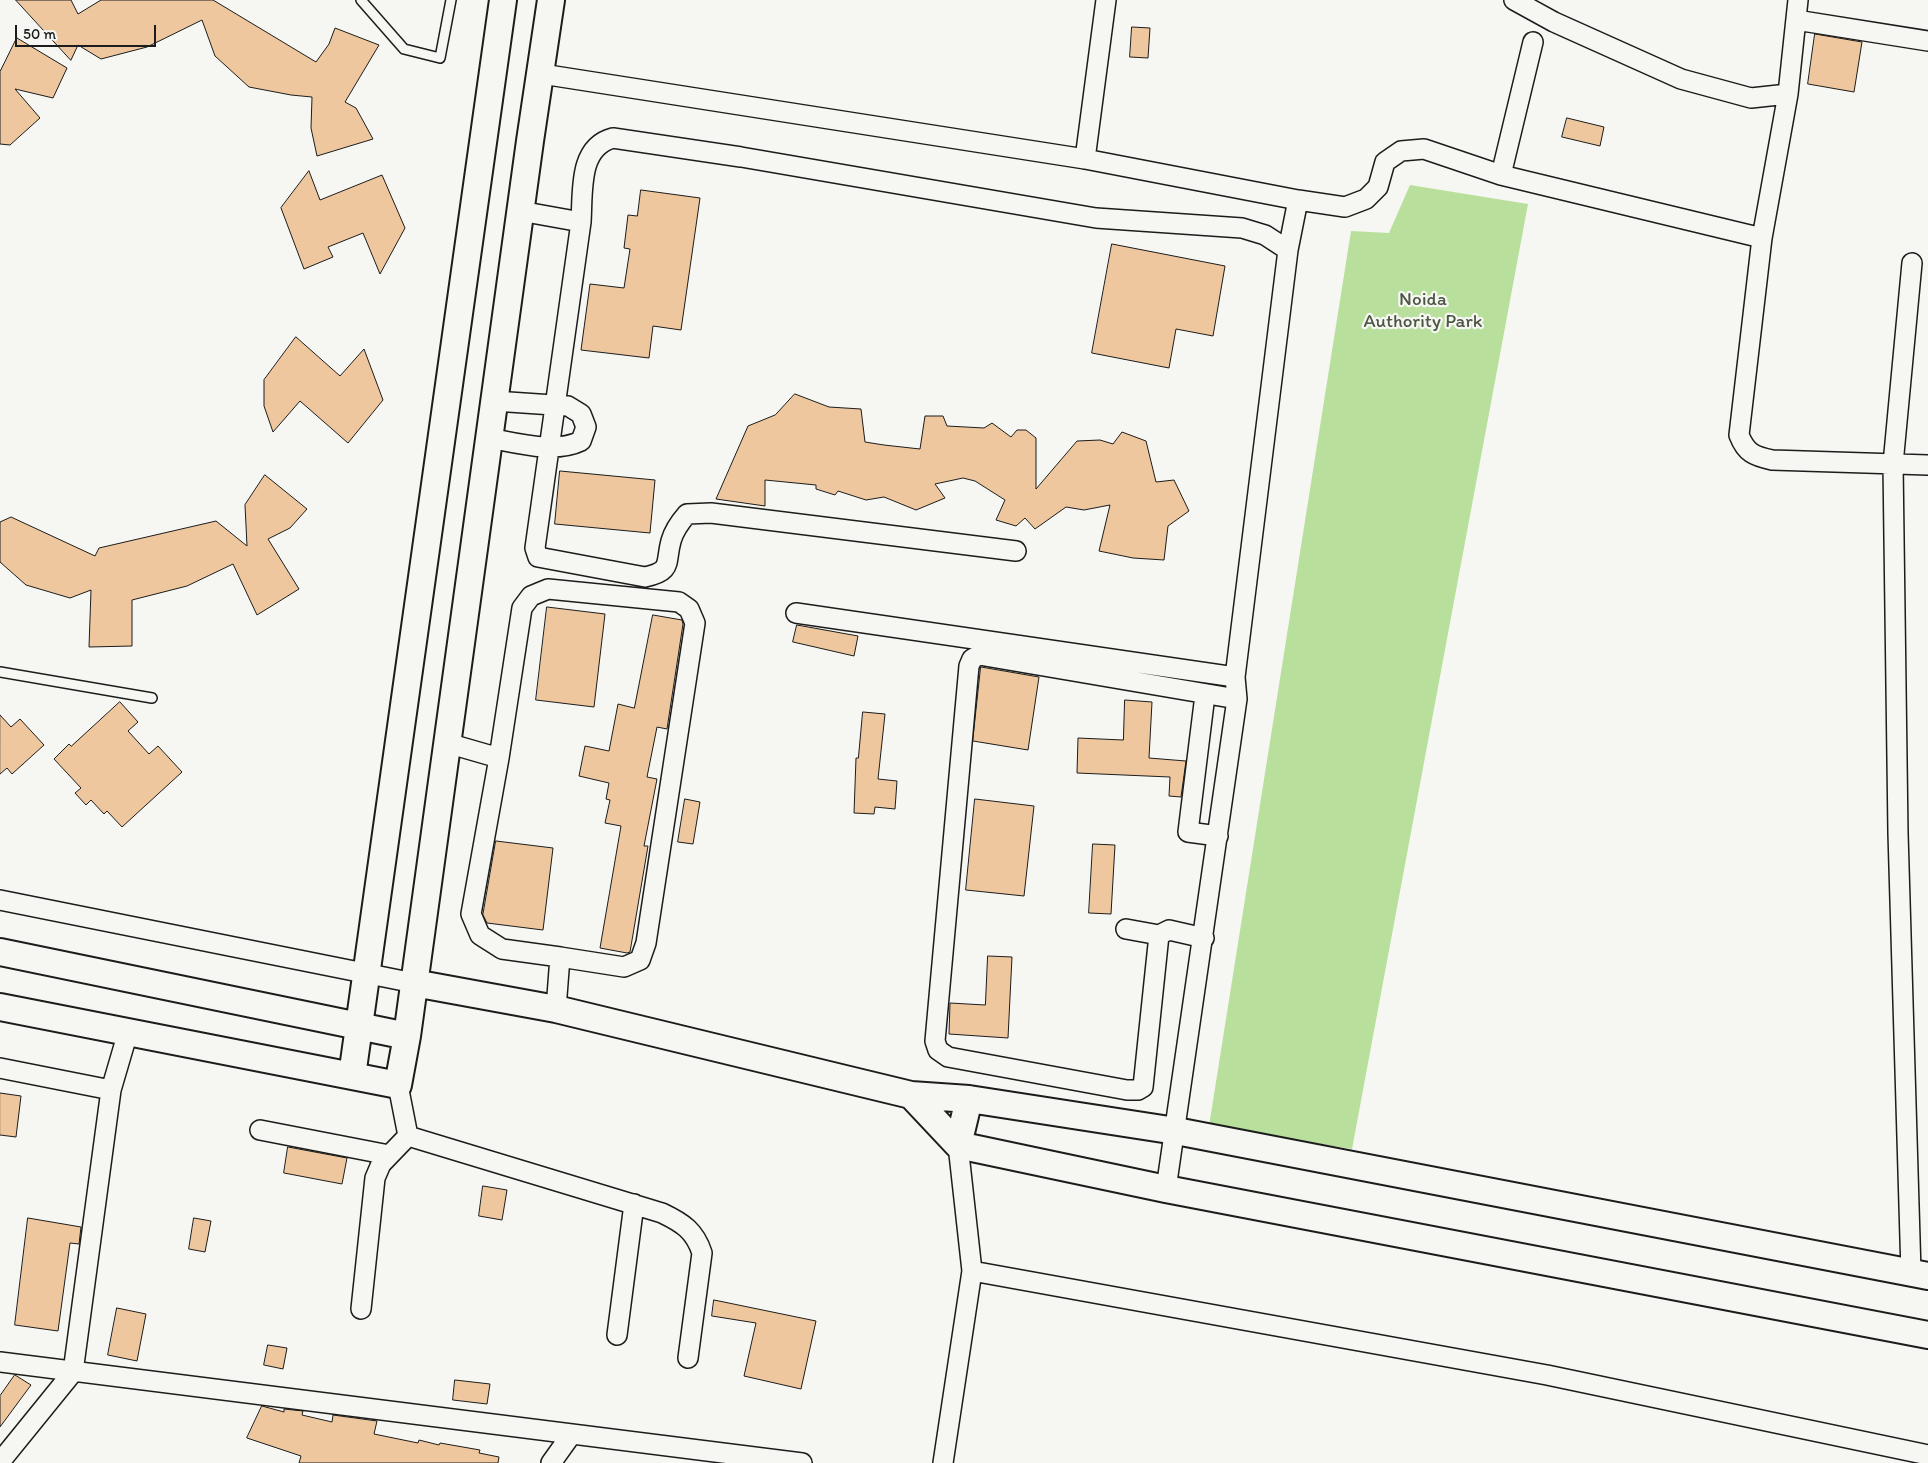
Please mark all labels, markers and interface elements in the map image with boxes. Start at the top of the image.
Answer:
scale bar [18,15,159,47]
text: 50 m [23,25,56,43]
park label: Noida Authority Park [1363,289,1483,333]

